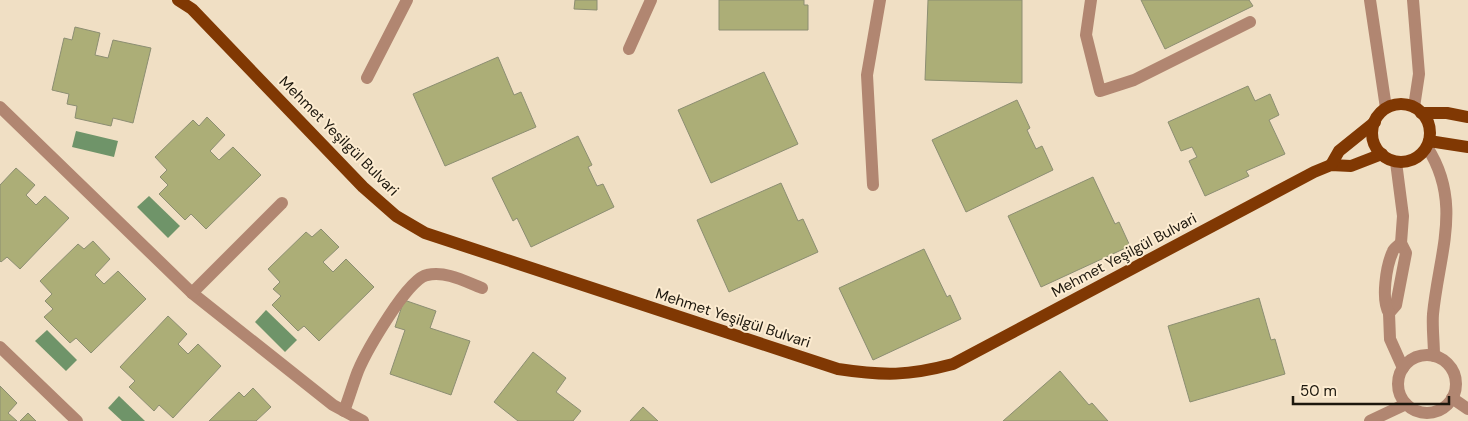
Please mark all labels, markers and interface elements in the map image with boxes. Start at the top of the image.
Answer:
street label: Mehmet Yeşilgül Bulvari [275,72,403,200]
street label: Mehmet Yeşilgül Bulvari [1048,208,1200,302]
street label: Mehmet Yeşilgül Bulvari [653,283,813,353]
scale bar [1293,374,1449,406]
text: 50 m [1300,381,1337,401]

